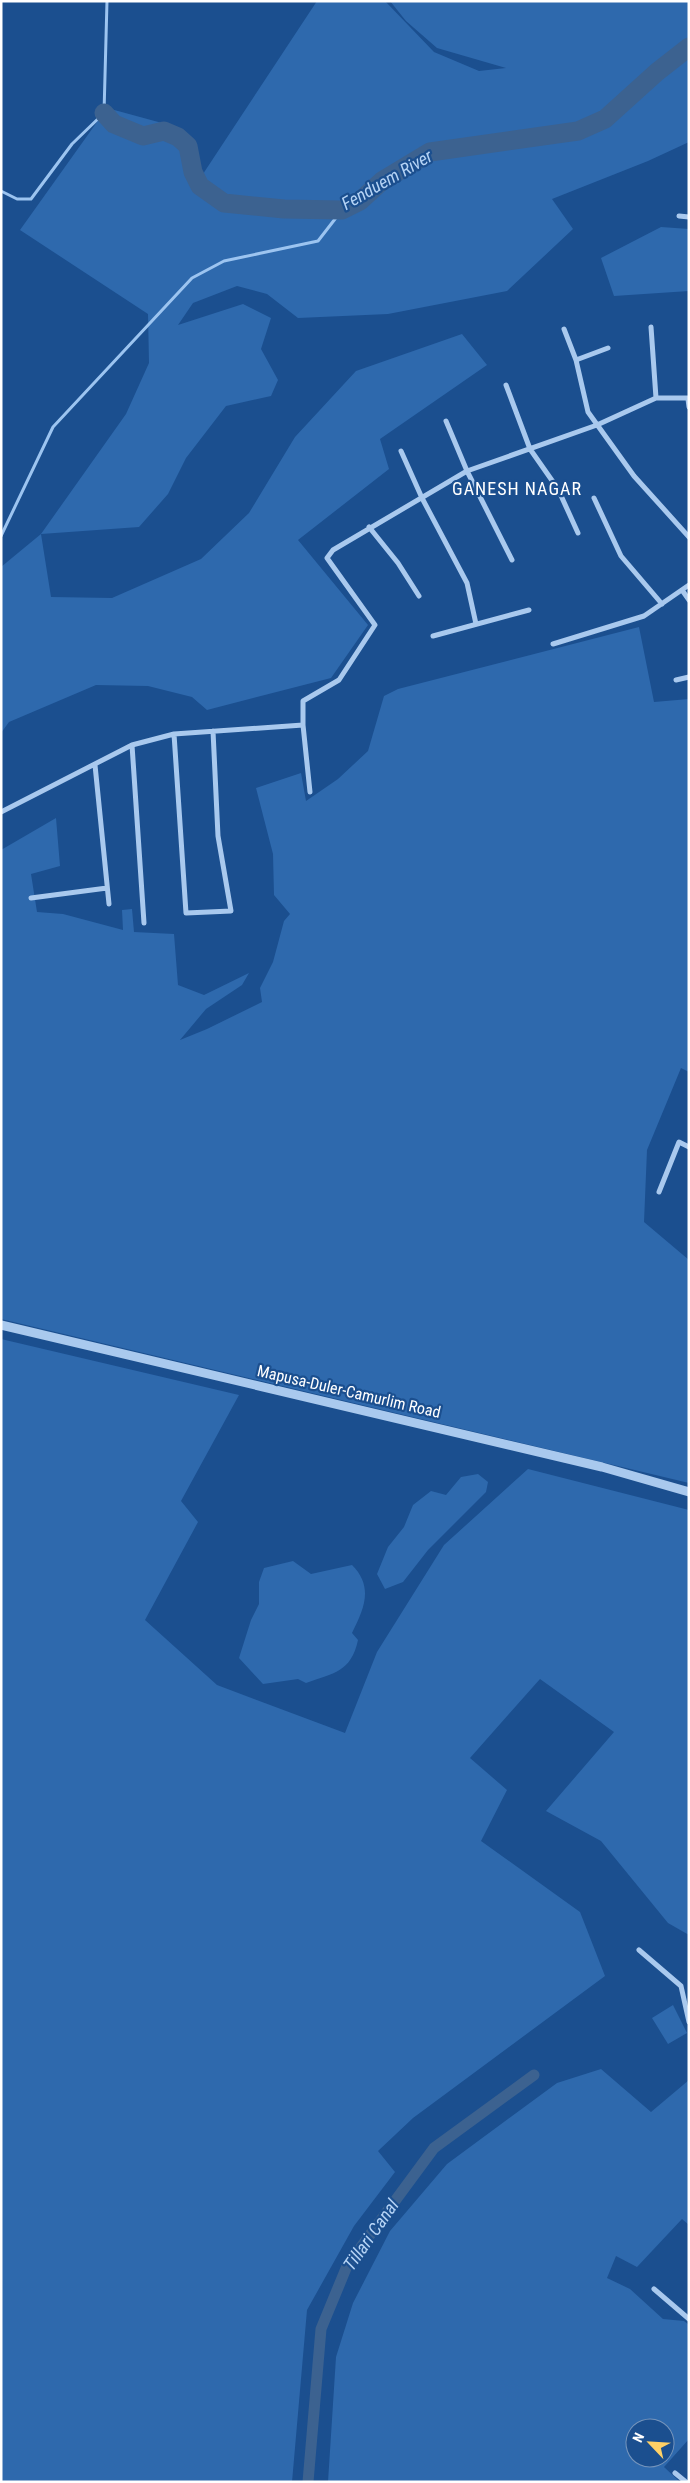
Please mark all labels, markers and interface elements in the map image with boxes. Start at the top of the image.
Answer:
water label: Fenduem River [338,145,437,214]
district label: GANESH NAGAR [452,478,582,499]
street label: Mapusa-Duler-Camurlim Road [255,1361,443,1422]
water label: Tillari Canal [338,2194,403,2274]
north arrow [625,2418,675,2468]
text: N [629,2430,647,2445]

